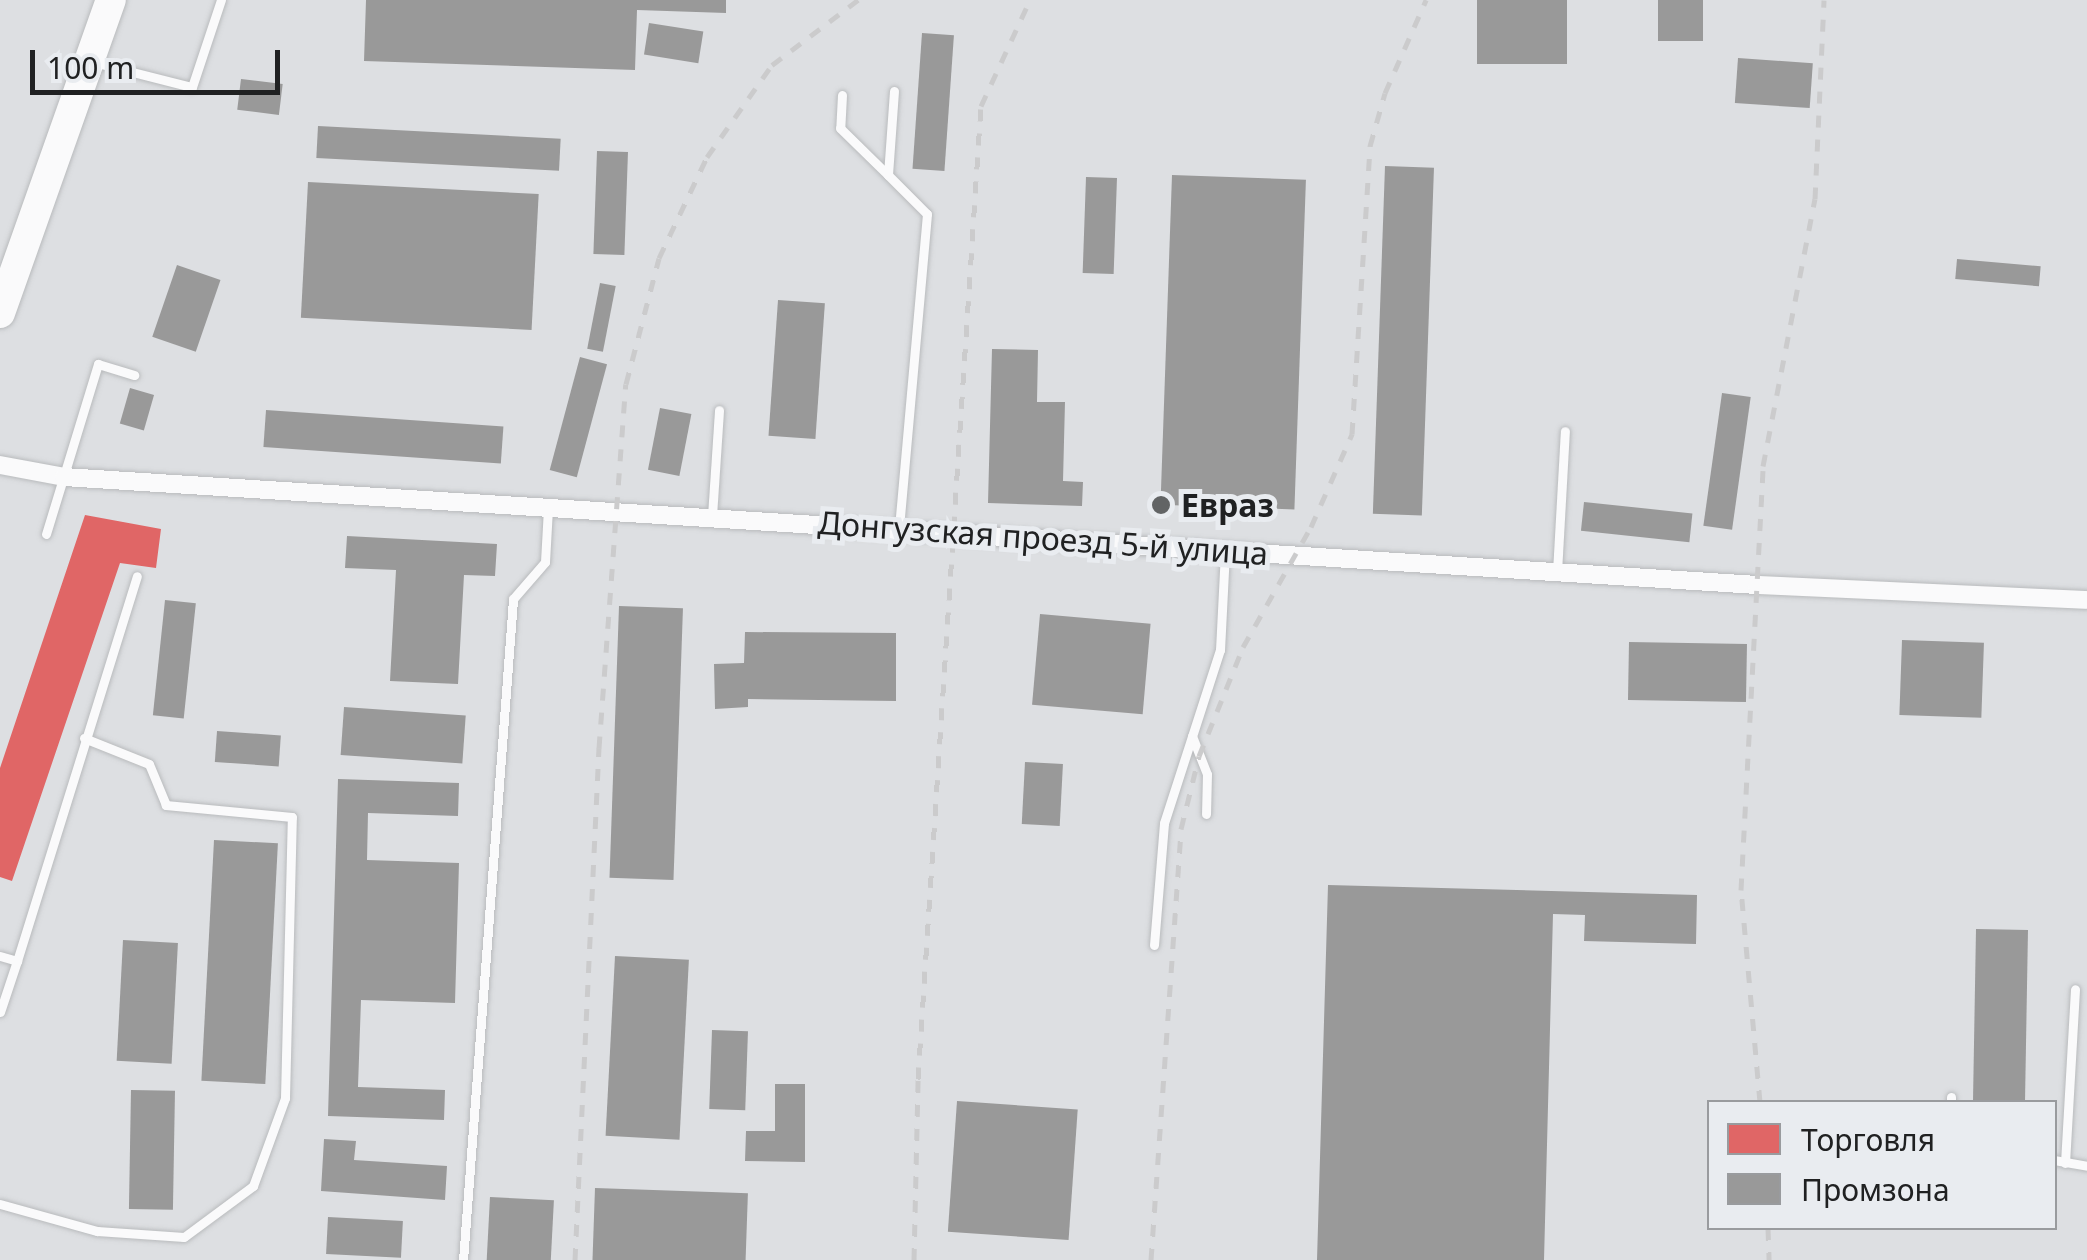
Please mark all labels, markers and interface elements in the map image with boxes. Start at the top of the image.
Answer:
scale bar [35,30,285,92]
text: 100 m [47,47,134,88]
place label: Евраз [1181,486,1274,524]
marker: Евраз [1150,494,1172,516]
street label: Донгузская проезд 5-й улица [817,503,1269,573]
legend [1707,1100,2057,1230]
text: Торговля [1801,1119,1935,1160]
text: Промзона [1801,1169,1950,1210]

